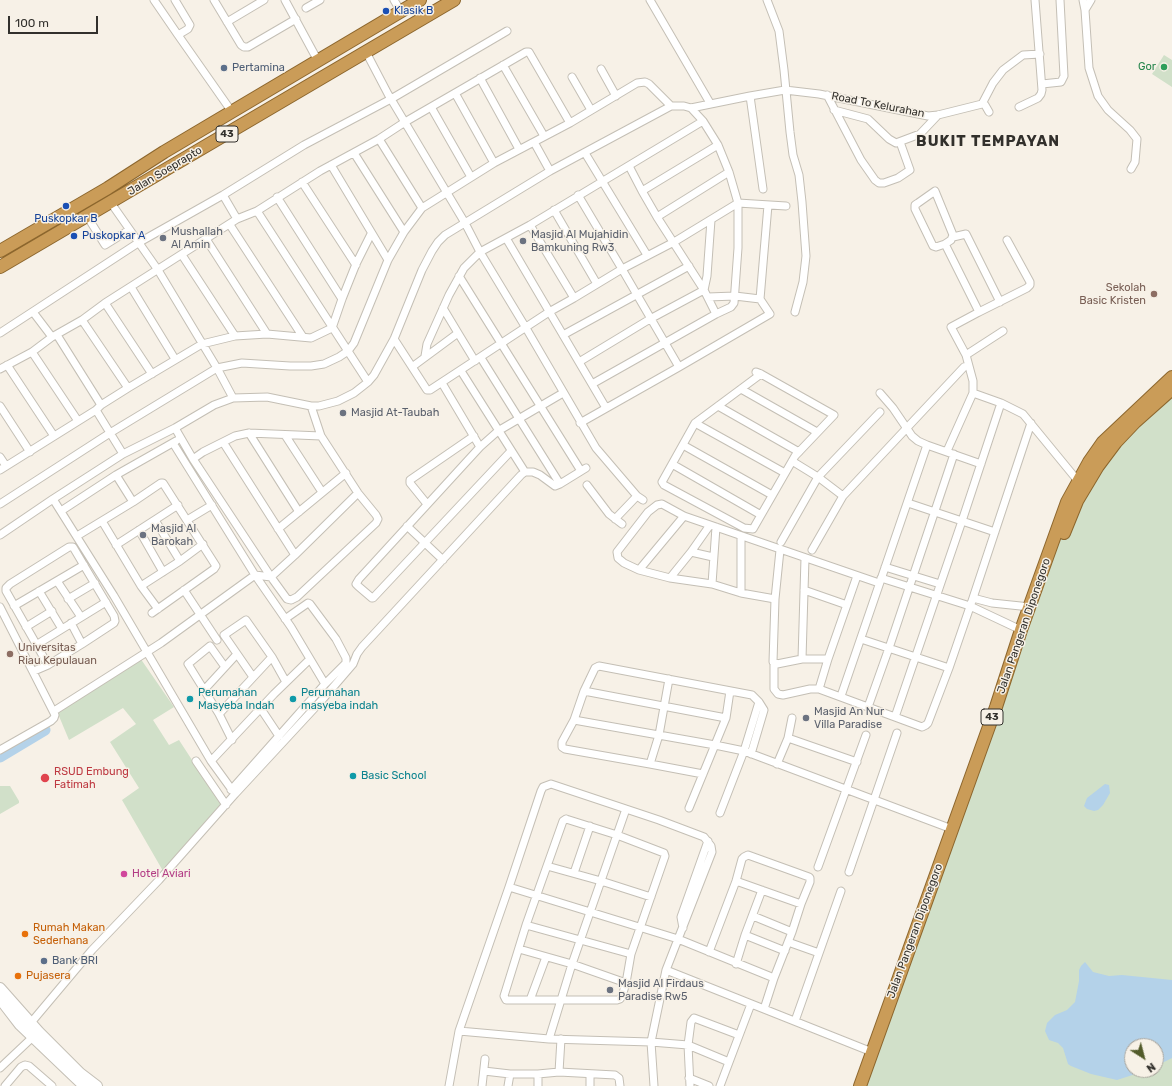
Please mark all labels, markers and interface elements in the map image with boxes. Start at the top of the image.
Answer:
place label: Klasik B [394,4,433,18]
marker: Klasik B [381,6,391,16]
scale bar [10,8,100,34]
text: 100 m [15,16,49,30]
place label: Gor [1138,60,1156,74]
place label: Pertamina [232,61,285,75]
marker: Gor [1159,62,1169,72]
marker: Pertamina [219,63,229,73]
street label: Road To Kelurahan [830,90,926,120]
road number: 43 [216,126,238,142]
district label: BUKIT TEMPAYAN [916,133,1060,151]
street label: Jalan Soeprapto [125,144,205,198]
marker: Puskopkar B [61,201,71,211]
place label: Puskopkar B [34,212,98,226]
place label: Mushallah Al Amin [171,225,223,251]
place label: Masjid Al Mujahidin Bamkuning Rw3 [531,228,628,254]
place label: Puskopkar A [82,229,145,243]
marker: Puskopkar A [69,231,79,241]
marker: Mushallah Al Amin [158,233,168,243]
marker: Masjid Al Mujahidin Bamkuning Rw3 [518,236,528,246]
place label: Sekolah Basic Kristen [1079,281,1146,307]
marker: Sekolah Basic Kristen [1149,289,1159,299]
place label: Masjid At-Taubah [351,406,439,420]
marker: Masjid At-Taubah [338,408,348,418]
place label: Masjid Al Barokah [151,522,196,548]
marker: Masjid Al Barokah [138,530,148,540]
street label: Jalan Pangeran Diponegoro [995,557,1053,695]
place label: Universitas Riau Kepulauan [18,641,97,667]
marker: Universitas Riau Kepulauan [5,649,15,659]
place label: Perumahan Masyeba Indah [198,686,275,712]
place label: Perumahan masyeba indah [301,686,378,712]
marker: Perumahan Masyeba Indah [185,694,195,704]
marker: Perumahan masyeba indah [288,694,298,704]
place label: Masjid An Nur Villa Paradise [814,705,884,731]
road number: 43 [981,709,1003,725]
marker: Masjid An Nur Villa Paradise [801,713,811,723]
place label: RSUD Embung Fatimah [54,765,129,791]
place label: Basic School [361,769,426,783]
marker: Basic School [348,771,358,781]
marker: RSUD Embung Fatimah [39,772,51,784]
street label: Jalan Pangeran Diponegoro [884,862,946,1000]
place label: Hotel Aviari [132,867,191,881]
marker: Hotel Aviari [119,869,129,879]
place label: Rumah Makan Sederhana [33,921,105,947]
marker: Rumah Makan Sederhana [20,929,30,939]
place label: Bank BRI [52,954,98,968]
marker: Bank BRI [39,956,49,966]
place label: Pujasera [26,969,71,983]
marker: Pujasera [13,971,23,981]
place label: Masjid Al Firdaus Paradise Rw5 [618,977,704,1003]
marker: Masjid Al Firdaus Paradise Rw5 [605,985,615,995]
north arrow [1124,1038,1164,1078]
text: N [1144,1060,1158,1075]

